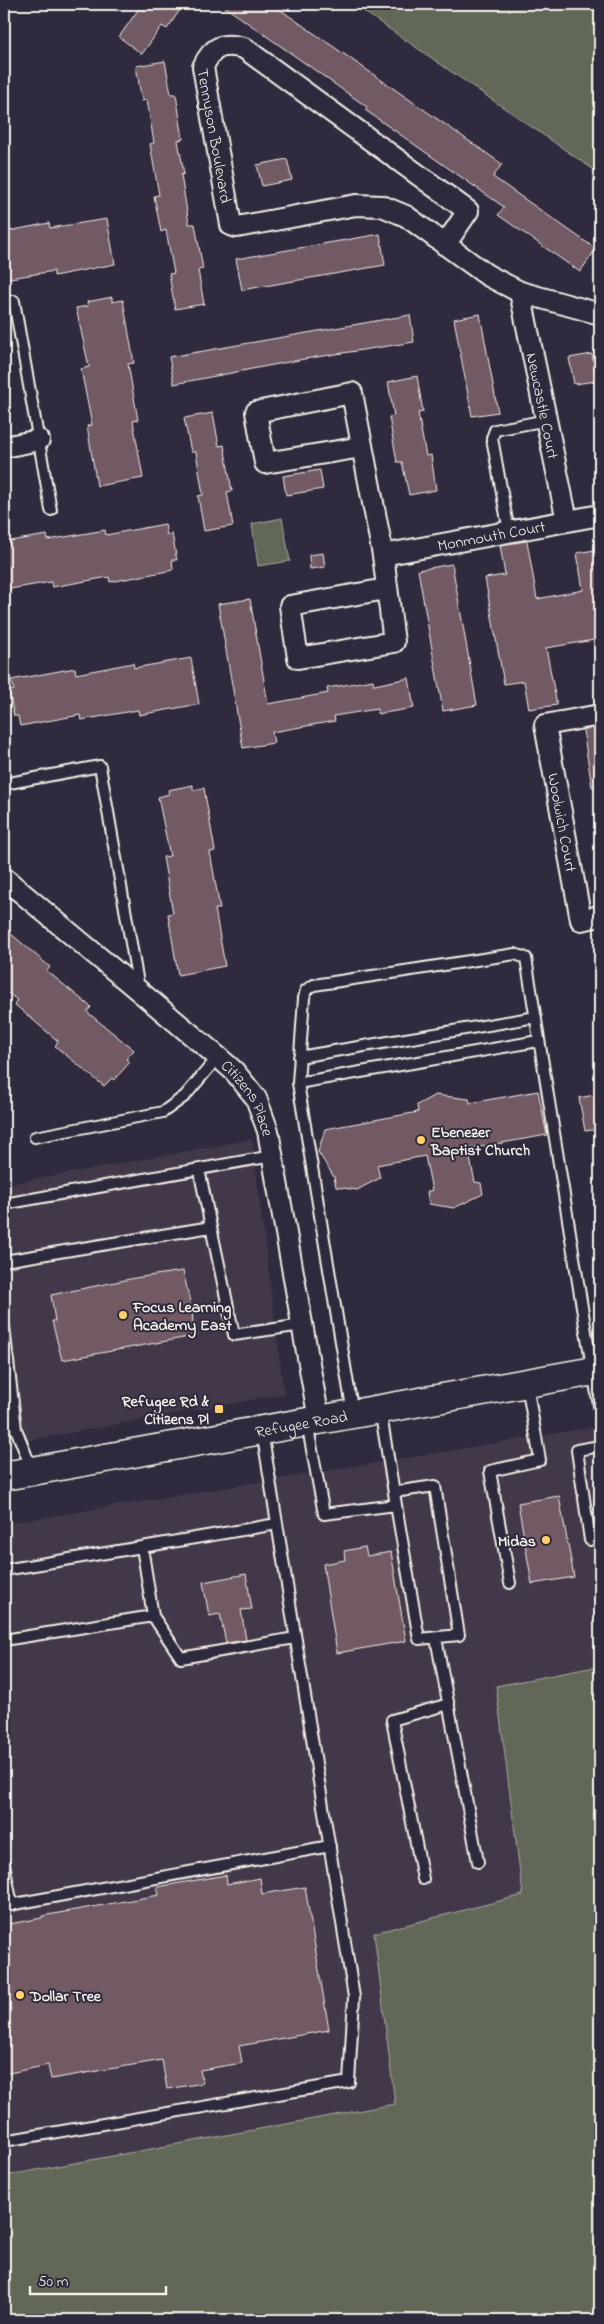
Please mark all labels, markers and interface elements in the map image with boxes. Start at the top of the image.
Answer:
street label: Tennyson Boulevard [189,67,237,205]
street label: Newcastle Court [519,351,564,462]
street label: Monmouth Court [436,515,548,559]
street label: Woolwich Court [540,771,582,875]
street label: Citizens Place [215,1055,279,1139]
place label: Ebenezer Baptist Church [430,1121,530,1163]
marker: Ebenezer Baptist Church [415,1134,427,1146]
place label: Focus Learning Academy East [132,1296,233,1339]
marker: Focus Learning Academy East [117,1309,129,1321]
place label: Refugee Rd & Citizens Pl [121,1390,210,1432]
marker: Refugee Rd & Citizens Pl [213,1403,225,1415]
street label: Refugee Road [254,1405,350,1445]
place label: Midas [498,1530,536,1554]
marker: Midas [540,1534,552,1546]
place label: Dollar Tree [29,1985,102,2009]
marker: Dollar Tree [14,1989,26,2001]
scale bar [30,2264,166,2296]
text: 50 m [38,2271,69,2293]

